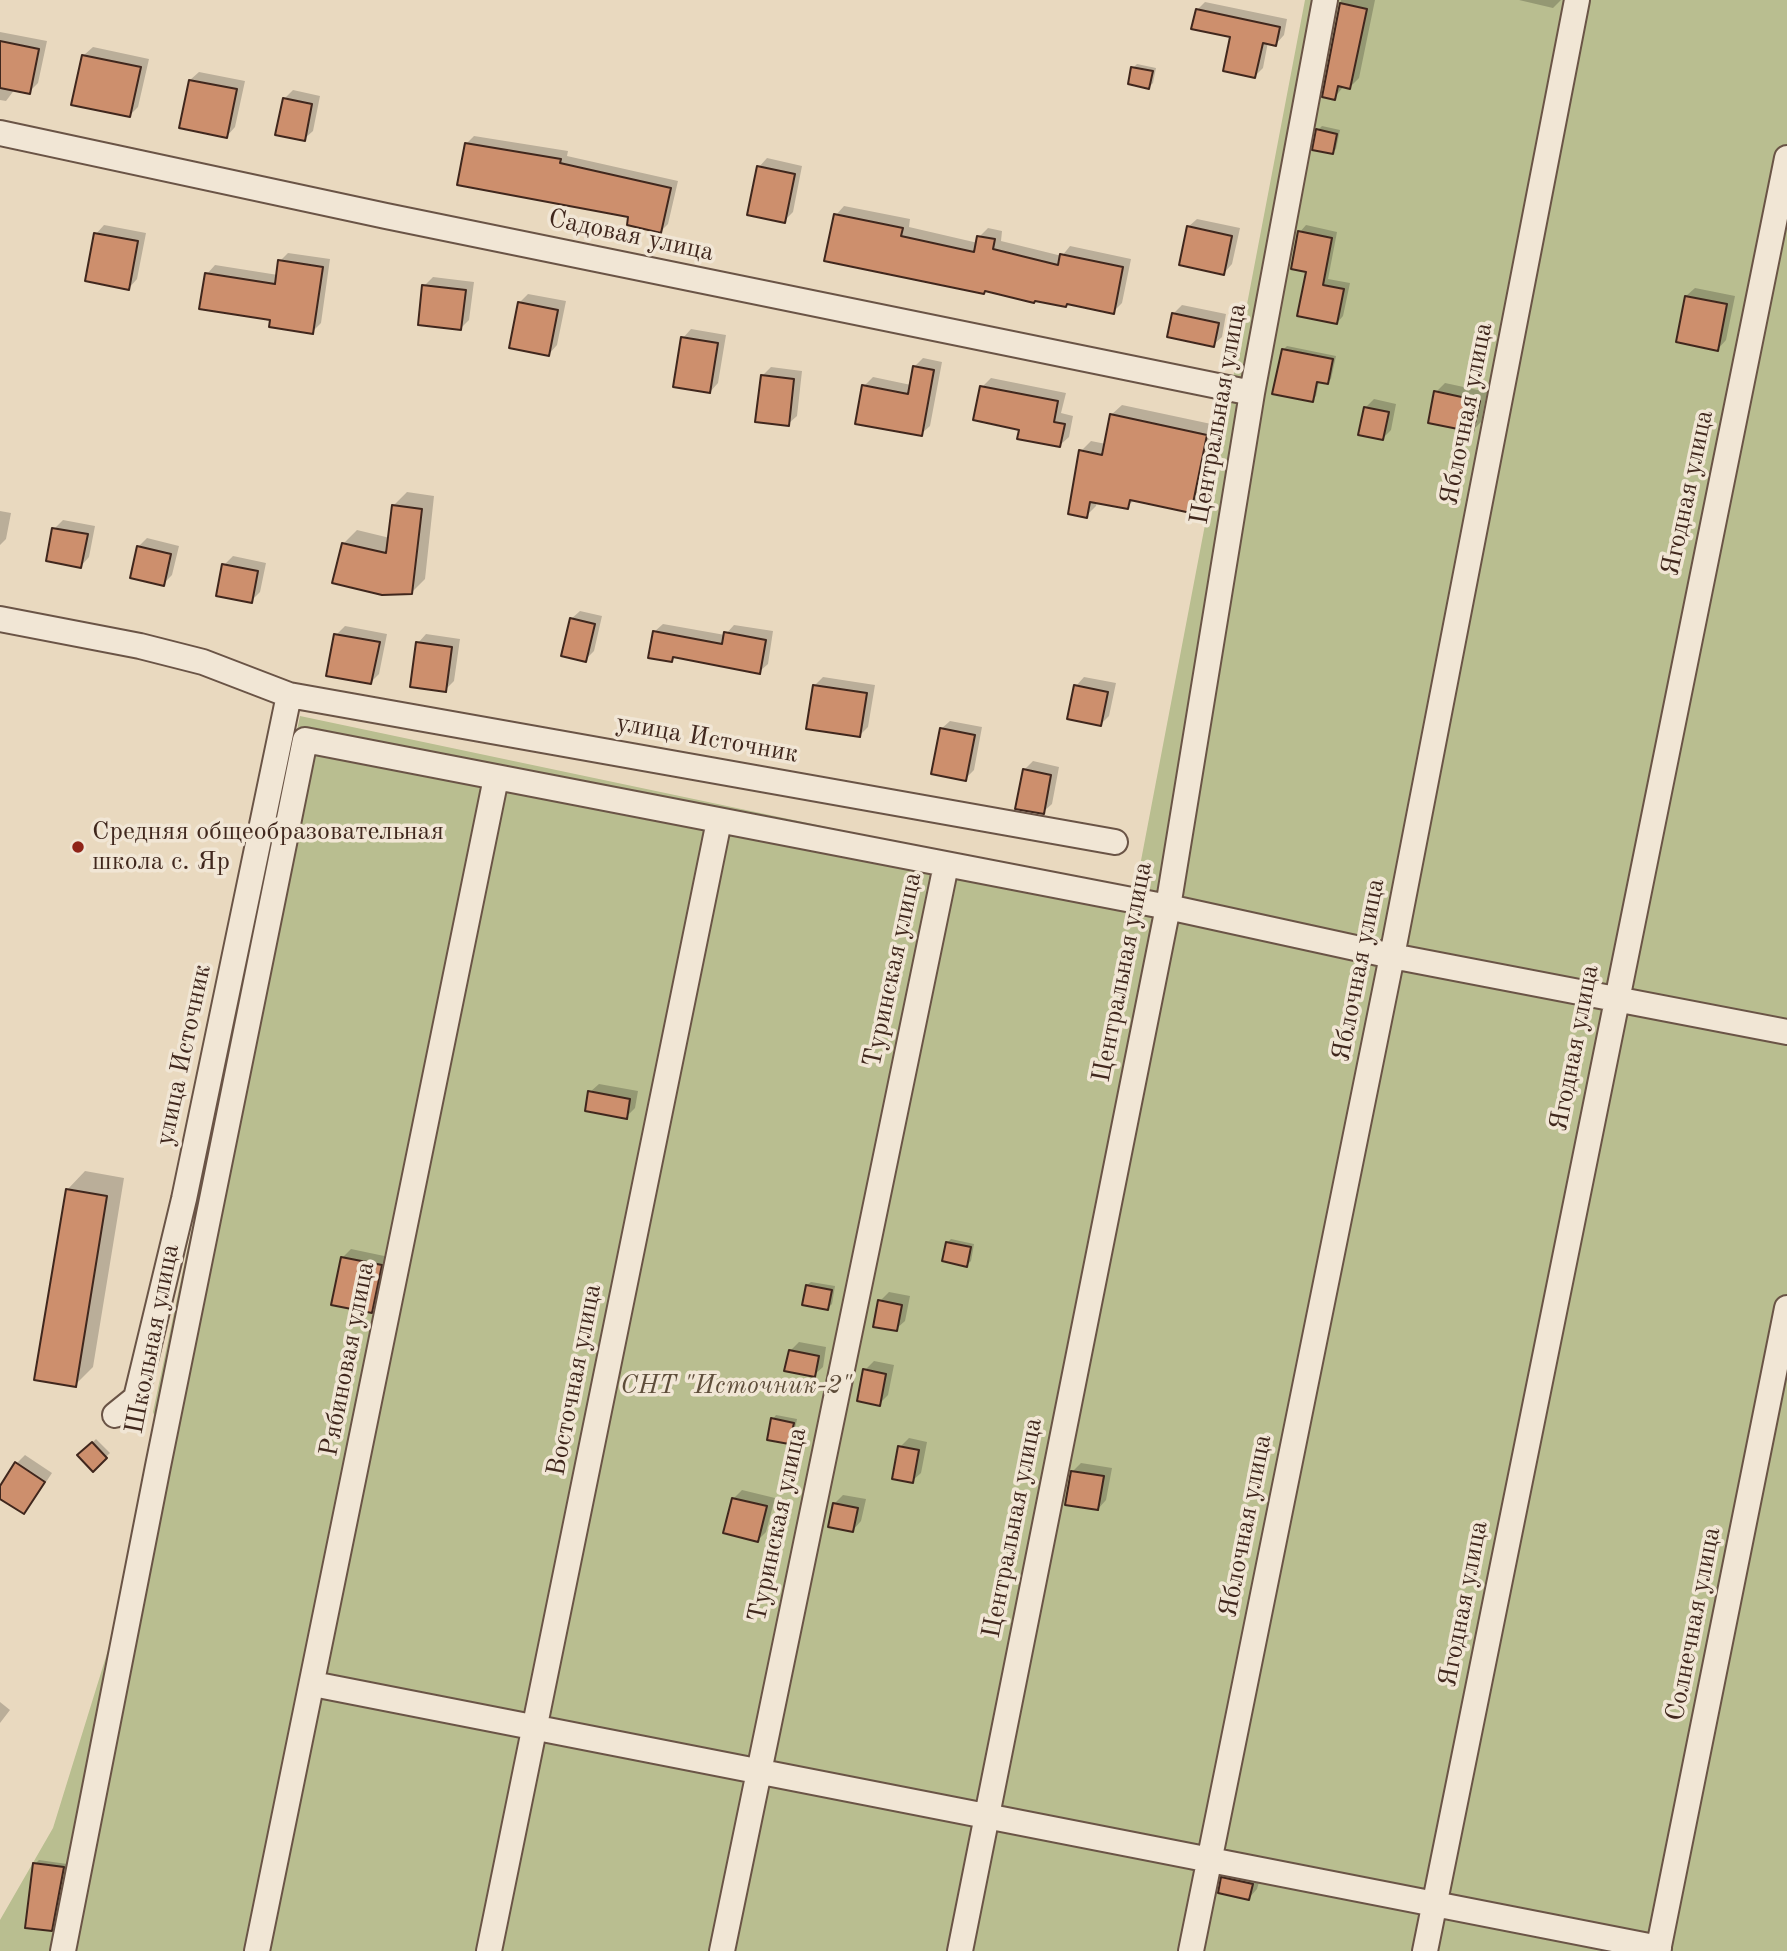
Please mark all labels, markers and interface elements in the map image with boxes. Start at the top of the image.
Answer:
street label: Садовая улица [545,203,717,269]
street label: Центральная улица [1184,301,1254,527]
street label: Яблочная улица [1434,320,1500,508]
street label: Ягодная улица [1655,407,1721,579]
street label: улица Источник [613,708,801,770]
place label: Средняя общеобразовательная школа с. Яр [92,816,444,878]
marker: Средняя общеобразовательная школа с. Яр [70,839,86,855]
street label: Центральная улица [1086,859,1160,1085]
street label: Туринская улица [857,870,929,1070]
street label: Яблочная улица [1326,876,1392,1064]
street label: улица Источник [150,961,218,1149]
street label: Ягодная улица [1544,962,1606,1134]
street label: Школьная улица [119,1241,187,1437]
street label: Рябиновая улица [314,1259,382,1459]
street label: Восточная улица [541,1281,609,1479]
park label: СНТ "Источник-2" [620,1370,852,1402]
street label: Центральная улица [976,1415,1050,1641]
street label: Туринская улица [742,1425,814,1625]
street label: Яблочная улица [1213,1432,1279,1620]
street label: Ягодная улица [1433,1518,1495,1690]
street label: Солнечная улица [1660,1524,1728,1724]

